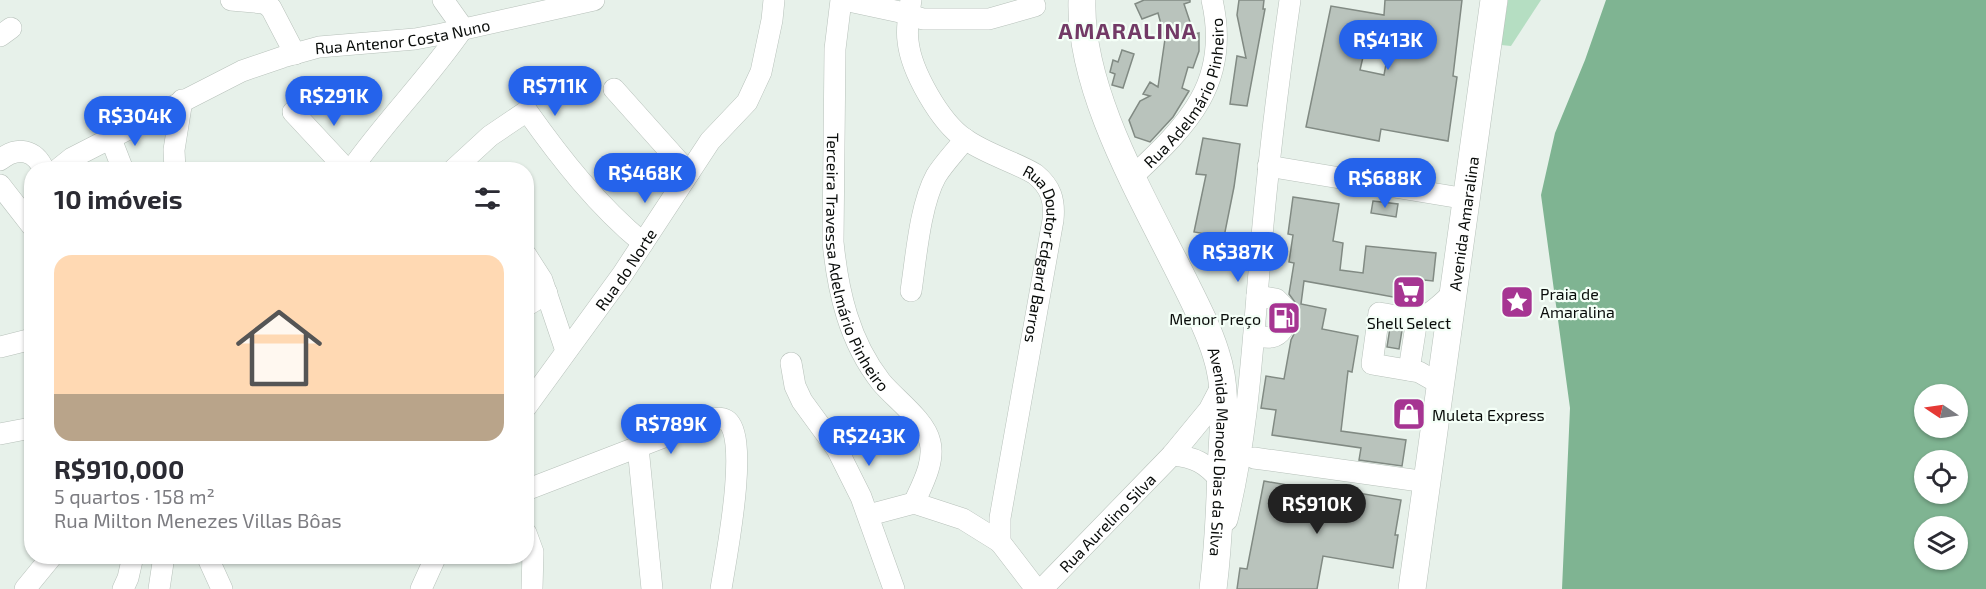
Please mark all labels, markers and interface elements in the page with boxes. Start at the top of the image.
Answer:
street label: Rua Antenor Costa Nuno [314,14,492,57]
district label: AMARALINA [1058,17,1198,43]
street label: Rua Adelmário Pinheiro [1139,17,1226,171]
pin: R$413K [1339,20,1437,71]
text: R$413K [1353,27,1423,51]
pin: R$711K [506,66,604,117]
text: R$711K [522,73,588,97]
pin: R$291K [285,76,383,127]
text: R$291K [299,83,369,107]
pin: R$304K [86,96,184,147]
text: R$304K [98,103,172,127]
street label: Terceira Travessa Adelmário Pinheiro [824,133,894,395]
pin: R$468K [596,153,694,204]
street label: Avenida Amaralina [1444,155,1482,292]
pin: R$688K [1336,158,1434,209]
text: R$468K [608,160,682,184]
text: Rua Doutor Edgard Barros [1020,160,1063,345]
street label: Rua Doutor Edgard Barros [1009,163,1039,353]
text: R$688K [1348,165,1422,189]
icon: filters [471,182,504,215]
text: 10 imóveis [54,183,183,214]
street label: Rua do Norte [590,225,660,313]
pin: R$387K [1189,232,1287,283]
text: R$387K [1202,239,1274,263]
supermarket icon: Shell Select [1391,274,1427,310]
place icon: Praia de Amaralina [1499,284,1535,320]
place label: Praia de Amaralina [1540,284,1615,321]
icon: home [225,294,333,402]
fuel station icon: Menor Preço [1266,300,1302,336]
place label: Menor Preço [1169,309,1261,329]
place label: Shell Select [1367,313,1451,332]
street label: Avenida Manoel Dias da Silva [1205,345,1233,557]
north arrow [1914,384,1968,438]
map controls [1914,384,1968,570]
shop icon: Muleta Express [1391,396,1427,432]
pin: R$789K [622,404,720,455]
place label: Muleta Express [1432,405,1545,424]
text: R$789K [635,411,707,435]
pin: R$243K [820,416,918,467]
text: R$243K [833,423,905,447]
button: locate [1914,450,1968,504]
text: R$910,000 [54,453,184,484]
street label: Rua Aurelino Silva [1055,469,1159,576]
text: 5 quartos · 158 m² [54,484,215,508]
pin: R$910K [1268,484,1366,535]
text: R$910K [1282,491,1352,515]
text: Rua Milton Menezes Villas Bôas [54,508,342,532]
button: layers [1914,516,1968,570]

